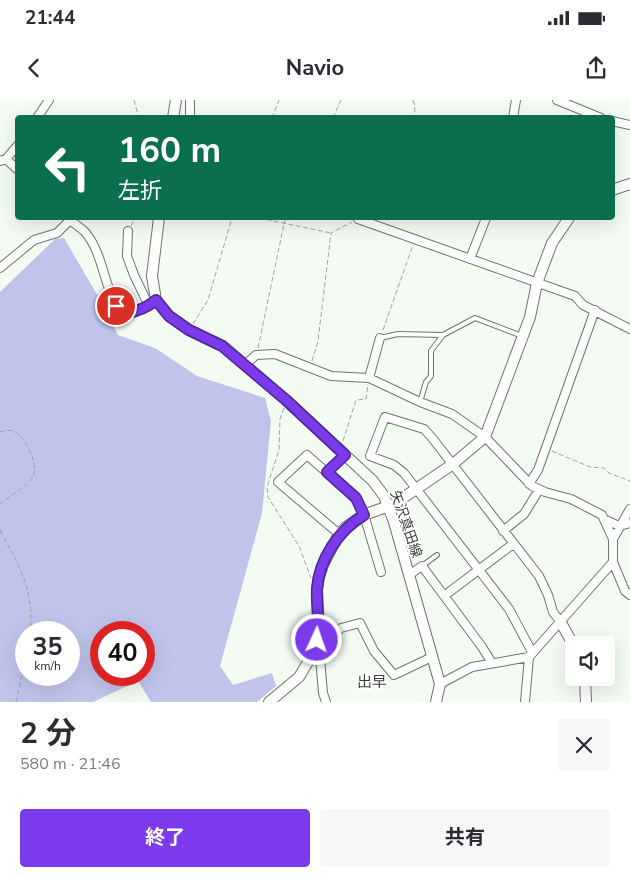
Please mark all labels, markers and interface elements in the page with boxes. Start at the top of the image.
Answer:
text: 21:44 [25,5,75,31]
text: Navio [286,53,344,83]
icon: back [20,54,48,82]
icon: share [582,54,610,82]
text: 160 m [118,127,221,174]
icon: left [35,135,100,200]
text: 左折 [118,176,162,206]
pin [95,285,137,327]
icon: arrive [102,292,130,320]
street label: 矢沢真田線 [386,488,426,560]
position arrow [290,613,342,665]
speed limit sign: 40 [90,621,155,686]
text: 35 [32,630,63,664]
map controls [565,636,615,686]
button: sound [565,636,615,686]
text: km/h [34,658,61,674]
district label: 出早 [357,672,387,692]
text: 2 分 [20,713,76,754]
button: close [558,719,610,771]
text: 580 m · 21:46 [20,753,121,775]
button: 終了 [20,809,310,867]
button: 共有 [320,809,610,867]

